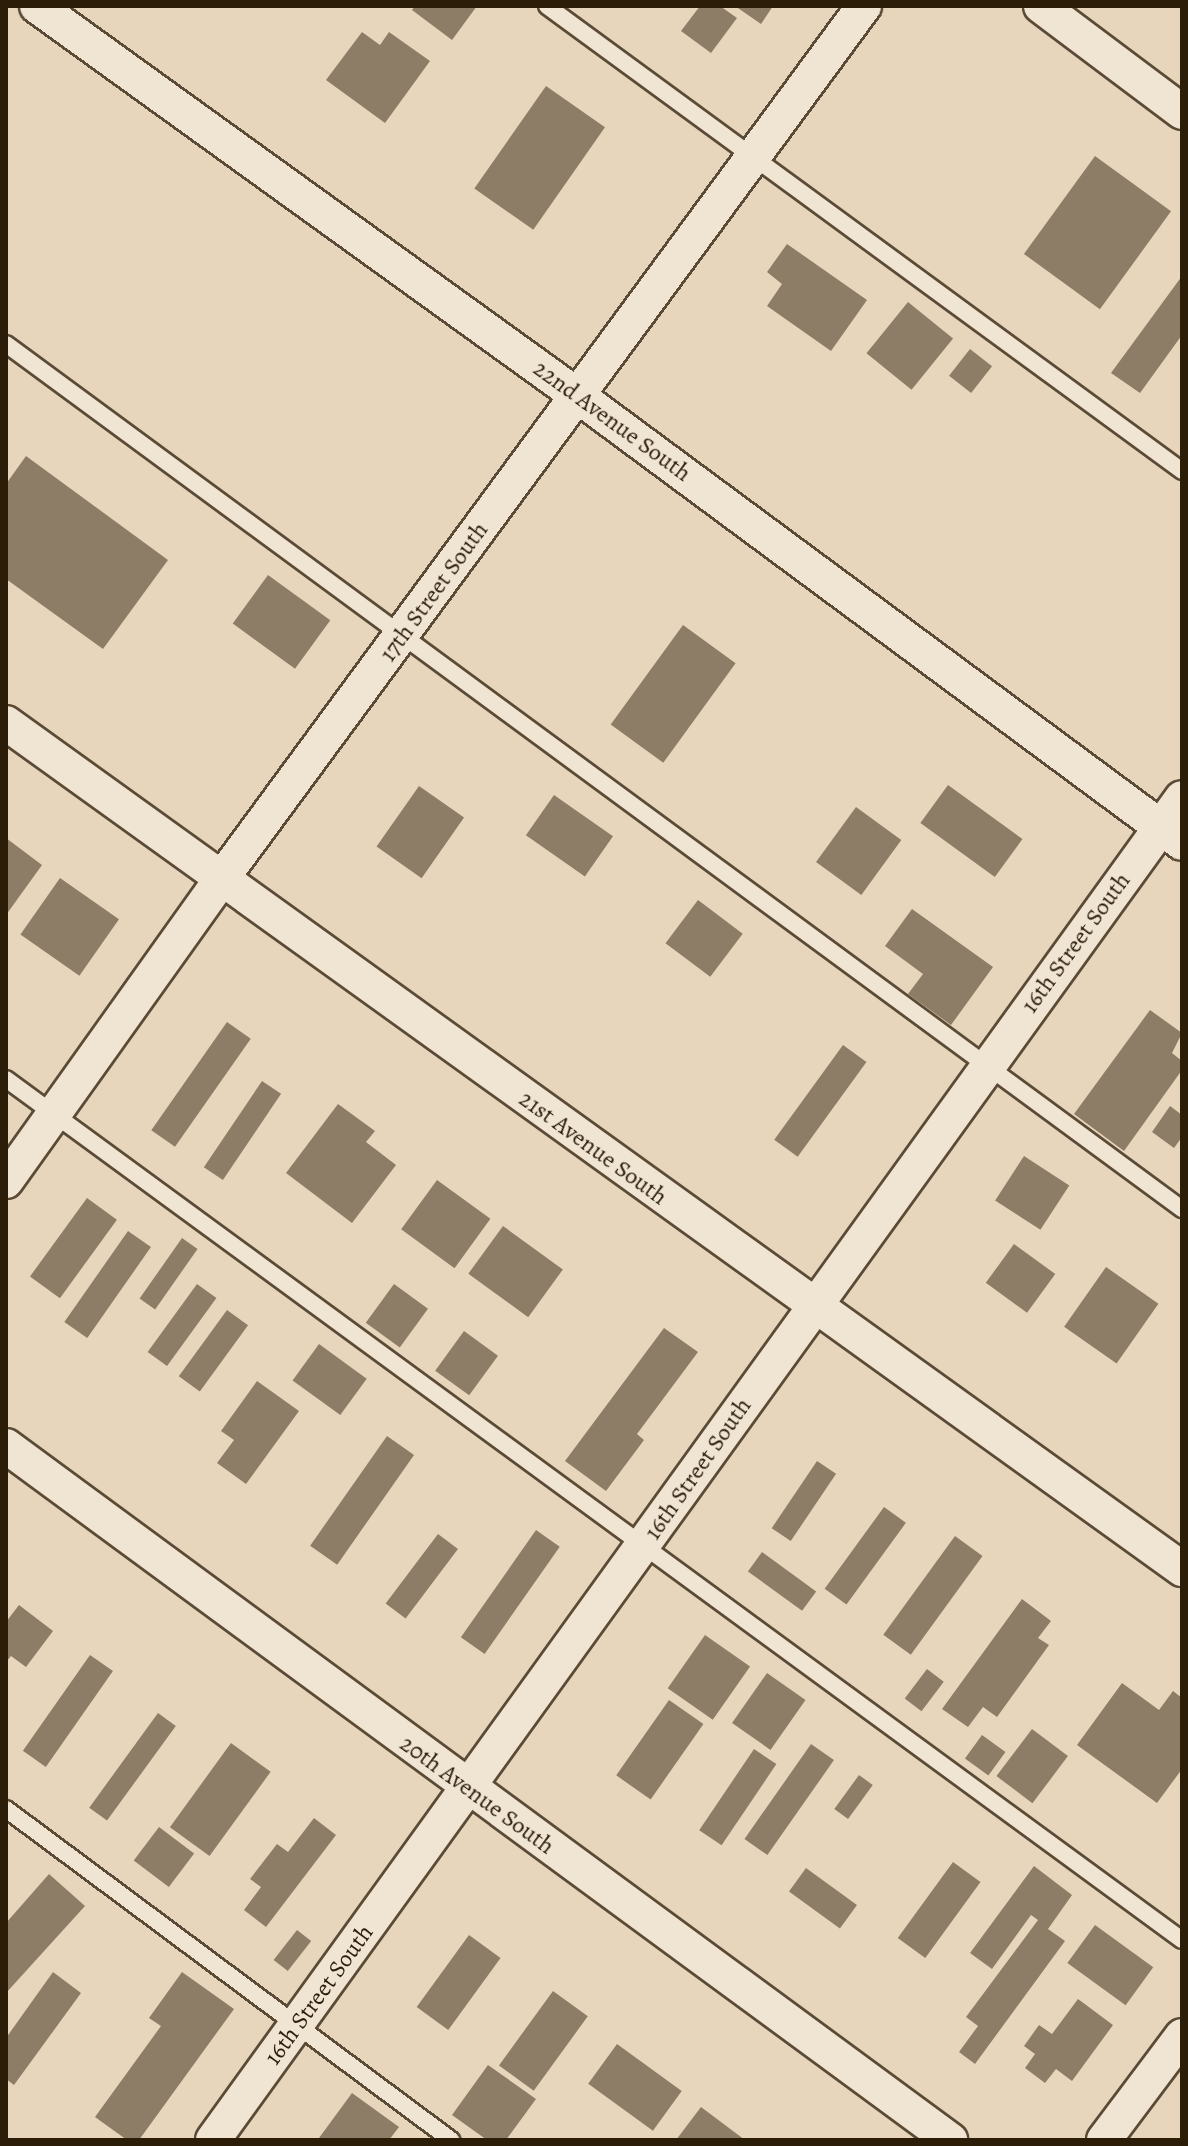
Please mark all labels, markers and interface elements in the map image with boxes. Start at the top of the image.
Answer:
street label: 22nd Avenue South [528,354,696,488]
street label: 17th Street South [374,517,494,667]
street label: 16th Street South [1015,867,1137,1019]
street label: 21st Avenue South [513,1085,673,1211]
street label: 16th Street South [638,1393,758,1545]
street label: 20th Avenue South [394,1729,560,1861]
street label: 16th Street South [258,1919,380,2071]

